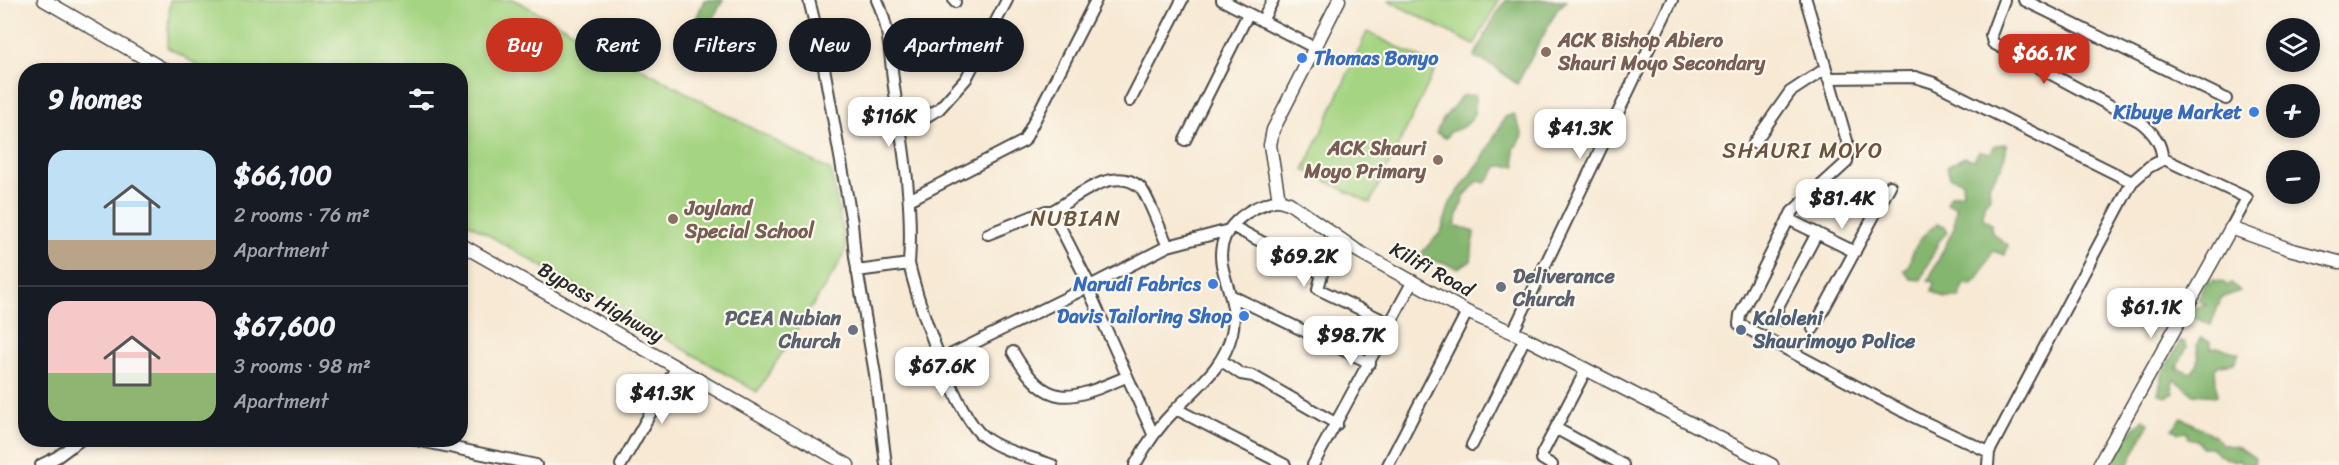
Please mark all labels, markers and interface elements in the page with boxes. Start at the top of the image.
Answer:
chip: Buy [486,18,563,72]
chip: Rent [575,18,661,72]
chip: Filters [673,18,777,72]
chip: New [789,18,871,72]
chip: Apartment [883,18,1024,72]
map controls [2266,18,2320,204]
button: layers [2266,18,2320,72]
place label: ACK Bishop Abiero Shauri Moyo Secondary [1557,23,1766,81]
pin: $66.1K [1995,34,2093,85]
text: $66.1K [2013,36,2075,71]
place label: Thomas Bonyo [1314,41,1439,76]
marker: ACK Bishop Abiero Shauri Moyo Secondary [1539,45,1553,59]
marker: Thomas Bonyo [1295,51,1309,65]
text: 9 homes [48,76,142,122]
icon: filters [405,83,438,116]
button: + [2266,84,2320,138]
place label: Kibuye Market [2112,95,2242,130]
pin: $116K [847,97,931,148]
text: $116K [862,99,916,134]
marker: Kibuye Market [2247,105,2261,119]
pin: $41.3K [1531,109,1629,160]
text: $41.3K [1548,111,1612,146]
place label: ACK Shauri Moyo Primary [1303,131,1427,189]
district label: SHAURI MOYO [1722,131,1884,170]
button: − [2266,150,2320,204]
text: $66,100 [234,152,332,198]
marker: ACK Shauri Moyo Primary [1431,153,1445,167]
icon: home [96,174,168,246]
pin: $81.4K [1793,179,1891,230]
text: $81.4K [1810,181,1874,216]
place label: Joyland Special School [684,191,815,249]
text: 2 rooms · 76 m² [234,198,370,233]
district label: NUBIAN [1030,199,1122,238]
marker: Joyland Special School [666,212,680,226]
street label: Kilifi Road [1383,232,1482,308]
text: Apartment [234,233,328,268]
pin: $69.2K [1255,237,1353,288]
text: $69.2K [1271,239,1337,274]
street label: Bypass Highway [531,252,671,353]
place label: Deliverance Church [1512,259,1615,317]
place label: Narudi Fabrics [1072,267,1202,302]
marker: Narudi Fabrics [1206,277,1220,291]
marker: Deliverance Church [1494,280,1508,294]
pin: $61.1K [2102,288,2200,339]
text: $61.1K [2121,290,2181,325]
place label: Davis Tailoring Shop [1057,299,1232,334]
place label: PCEA Nubian Church [725,301,842,359]
place label: Kaloleni Shaurimoyo Police [1752,301,1916,359]
text: $67,600 [234,303,336,349]
marker: Davis Tailoring Shop [1237,309,1251,323]
pin: $98.7K [1302,316,1400,367]
text: $98.7K [1317,318,1385,353]
marker: PCEA Nubian Church [846,323,860,337]
marker: Kaloleni Shaurimoyo Police [1734,323,1748,337]
icon: home [96,325,168,397]
pin: $67.6K [893,347,991,398]
text: 3 rooms · 98 m² [234,349,371,384]
text: $67.6K [909,349,975,384]
pin: $41.3K [613,374,711,425]
text: $41.3K [630,376,694,411]
text: Apartment [234,384,328,419]

